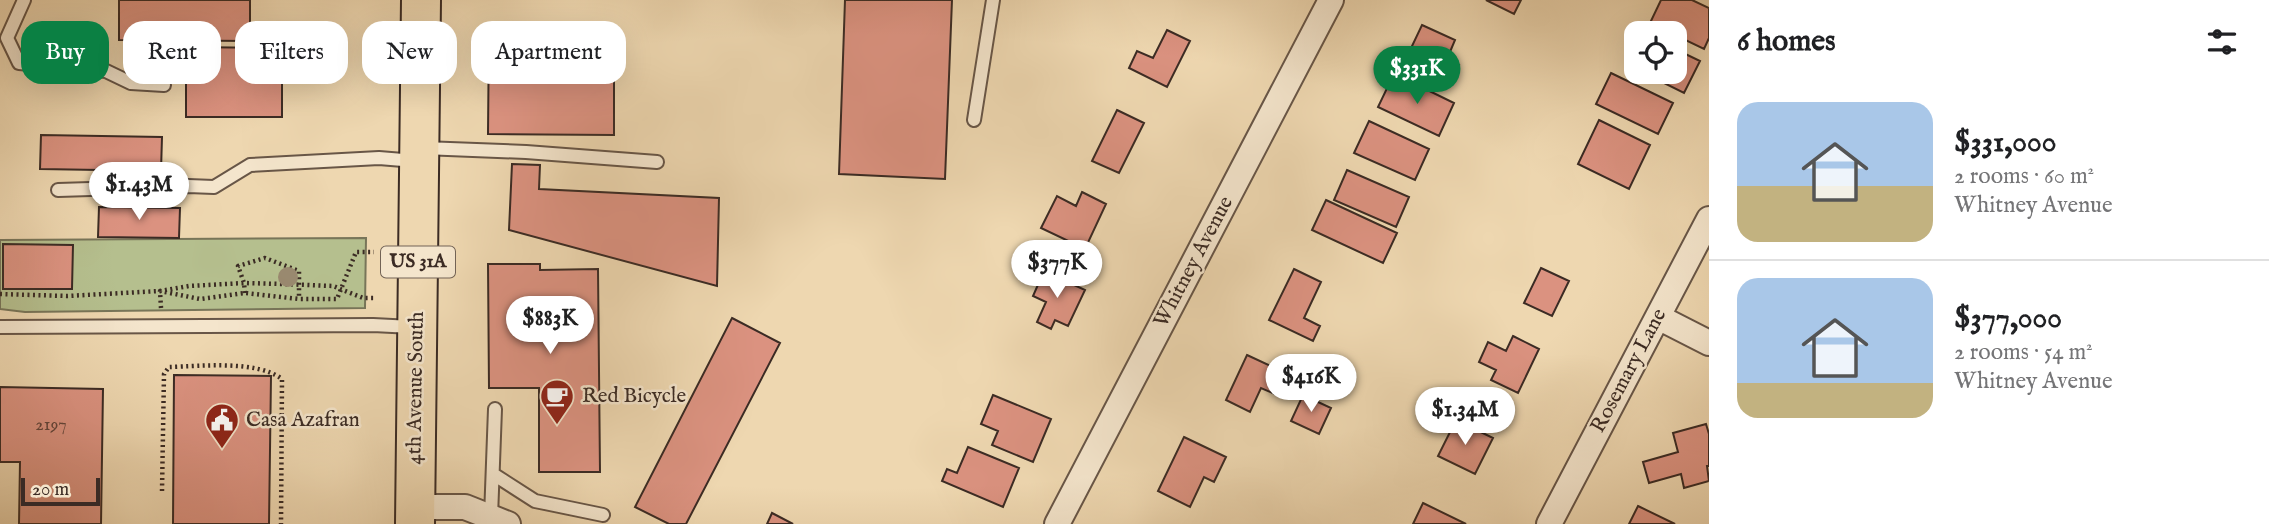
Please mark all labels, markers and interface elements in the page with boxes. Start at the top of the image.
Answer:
chip: Buy [21,21,109,84]
chip: Rent [123,21,221,84]
chip: Filters [235,21,348,84]
chip: New [362,21,457,84]
chip: Apartment [471,21,626,84]
map controls [1624,21,1687,84]
button: locate [1624,21,1687,84]
text: 6 homes [1737,23,1836,61]
icon: filters [2203,23,2241,61]
pin: $331K [1368,46,1466,106]
text: $331K [1389,54,1445,83]
text: $331,000 [1954,124,2056,162]
icon: home [1793,130,1877,214]
pin: $1.43M [82,162,196,222]
text: 2 rooms · 60 m² [1954,162,2094,191]
text: $1.43M [105,170,173,199]
street label: Whitney Avenue [1148,191,1240,332]
text: Whitney Avenue [1954,191,2113,220]
pin: $377K [1008,240,1106,300]
road number: US 31A [381,246,455,278]
text: $377K [1027,248,1087,277]
pin: $883K [501,296,599,356]
text: $377,000 [1954,300,2062,338]
text: $883K [522,304,578,333]
street label: Rosemary Lane [1585,304,1673,438]
icon: home [1793,306,1877,390]
street label: 4th Avenue South [401,311,431,465]
text: 2 rooms · 54 m² [1954,338,2093,367]
pin: $416K [1262,354,1360,414]
text: $416K [1282,362,1340,391]
text: Whitney Avenue [1954,367,2113,396]
cafe icon: Red Bicycle [538,377,576,426]
place label: Red Bicycle [582,383,686,410]
pin: $1.34M [1408,388,1522,447]
text: $1.34M [1431,395,1499,424]
public building icon: Casa Azafran [203,401,241,450]
place label: Casa Azafran [246,407,360,434]
house number: 2197 [35,414,67,437]
scale bar [21,475,100,507]
text: 20 m [32,478,69,502]

